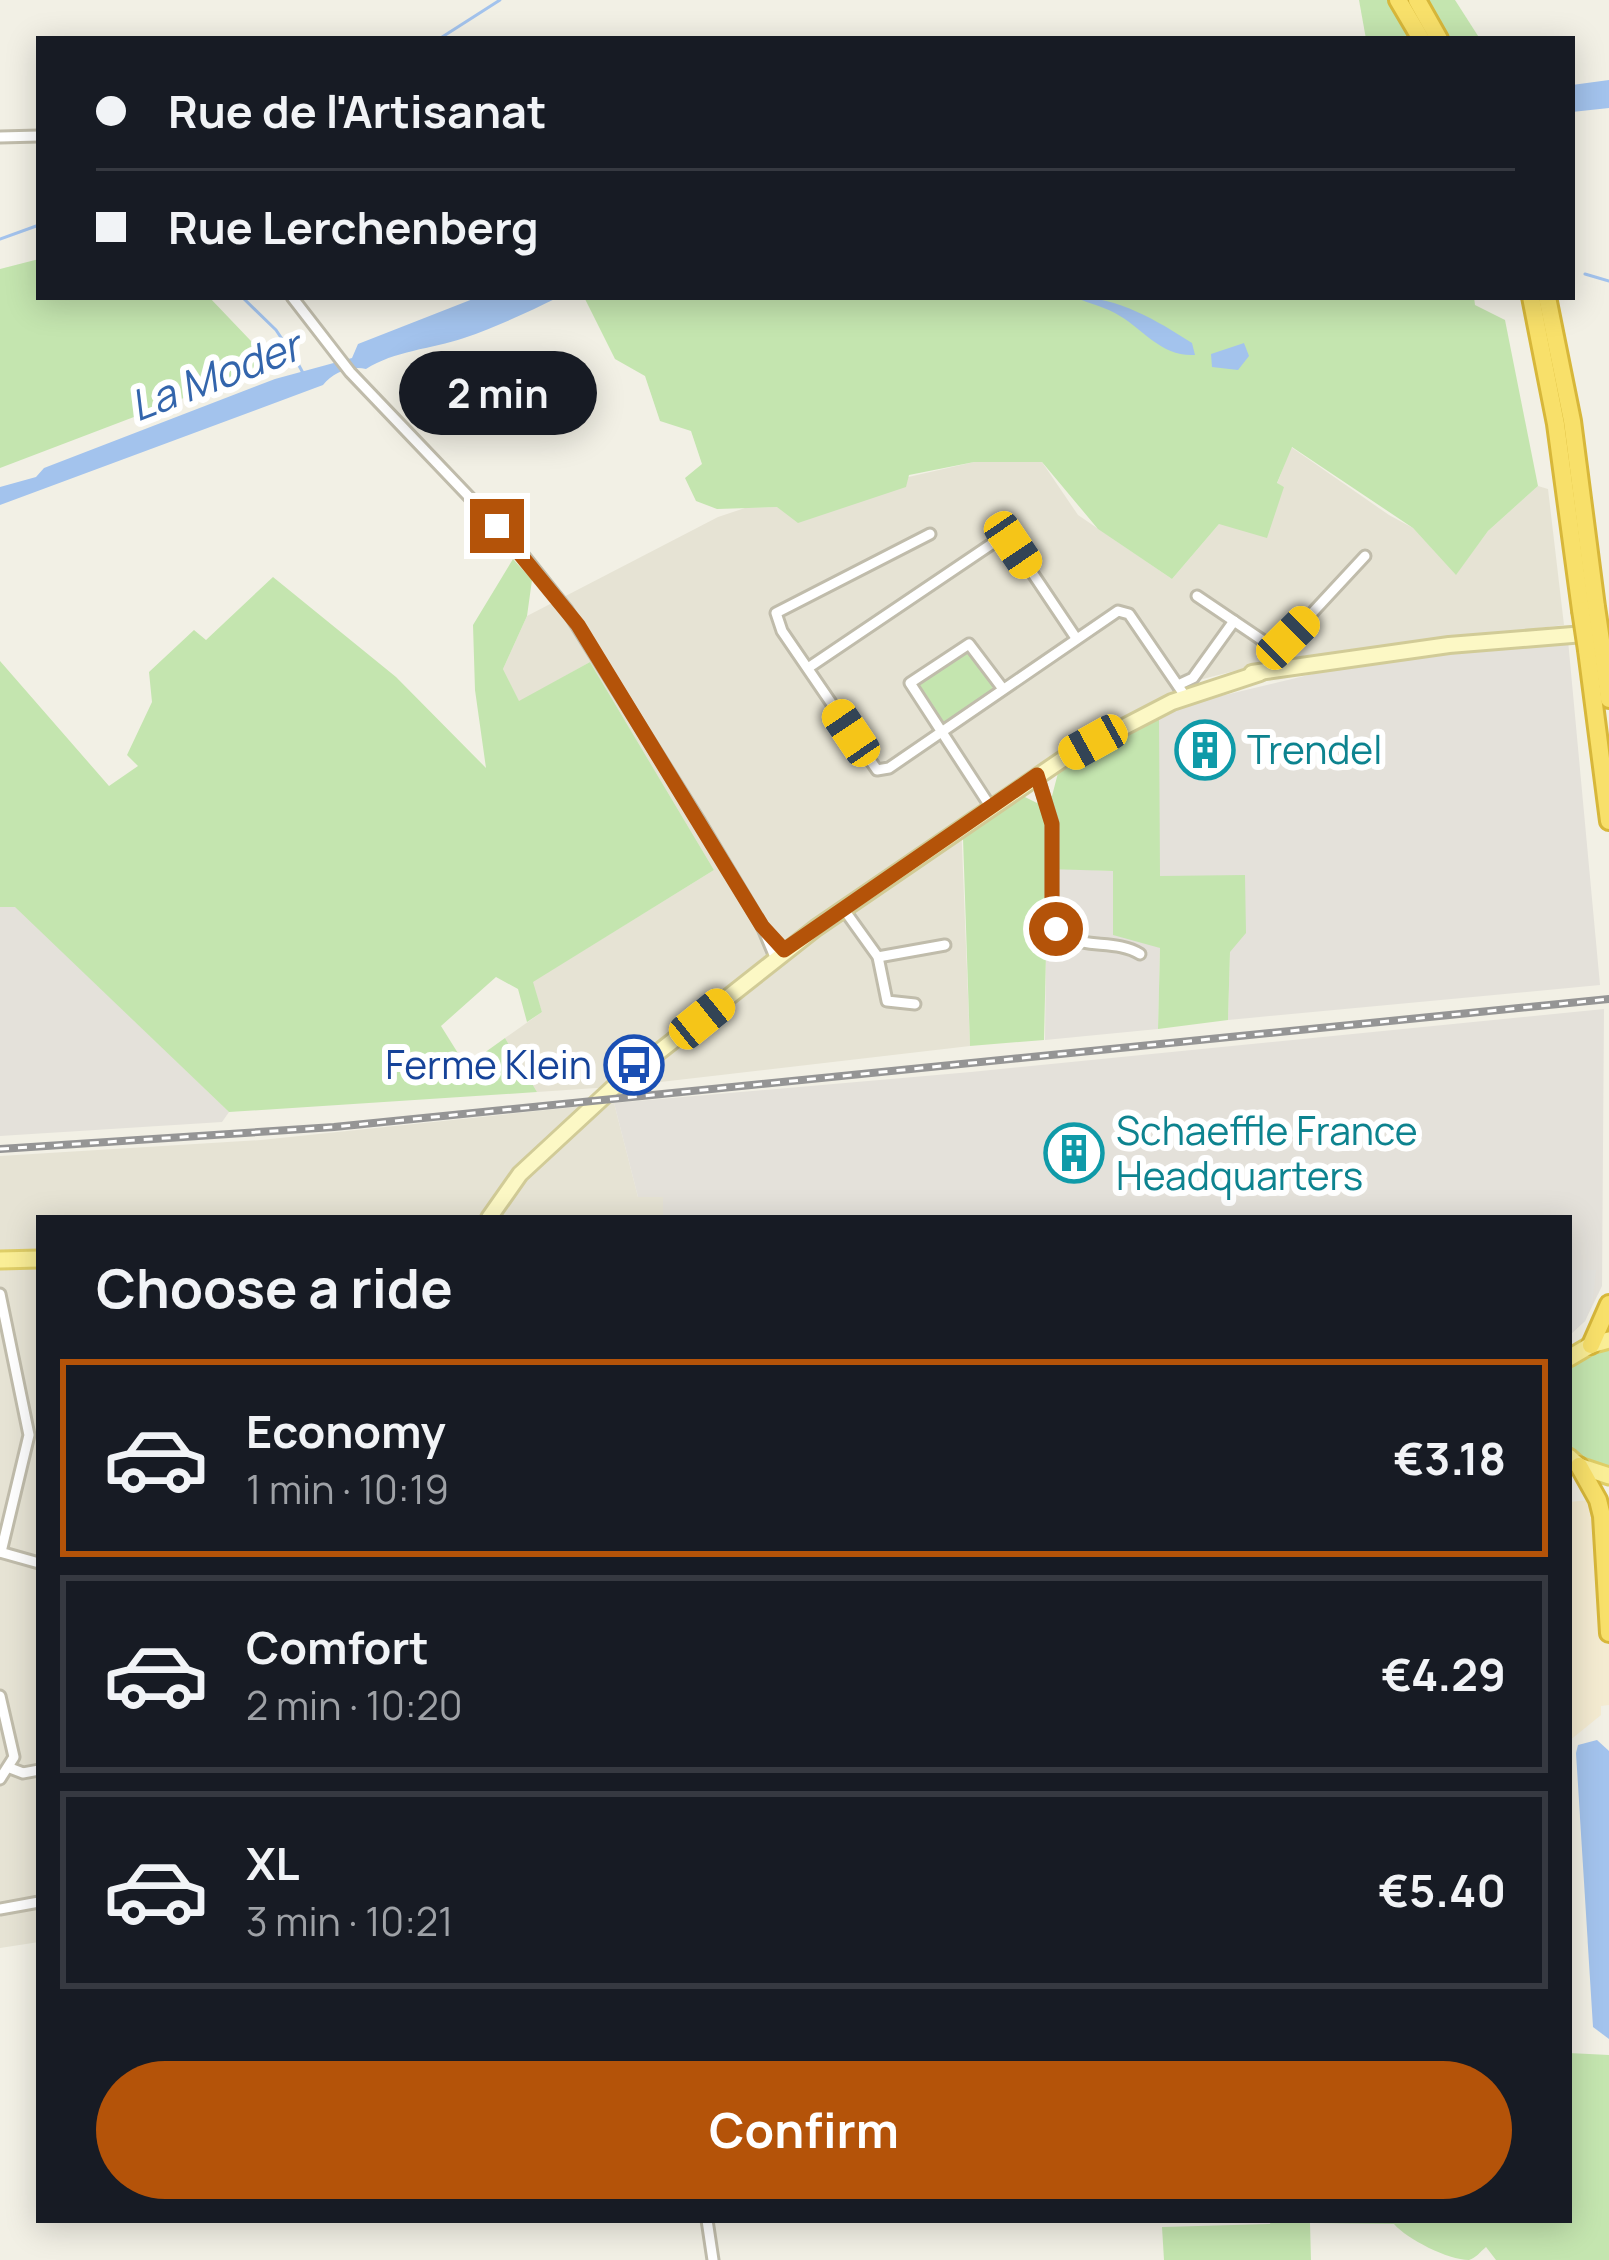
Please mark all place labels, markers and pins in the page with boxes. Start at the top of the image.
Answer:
building icon: Trendel [1174,719,1236,781]
place label: Trendel [1247,722,1382,776]
bus stop icon: Ferme Klein [603,1034,665,1096]
place label: Ferme Klein [385,1037,592,1091]
place label: Schaeffle France Headquarters [1116,1103,1418,1202]
building icon: Schaeffle France Headquarters [1043,1122,1105,1184]

